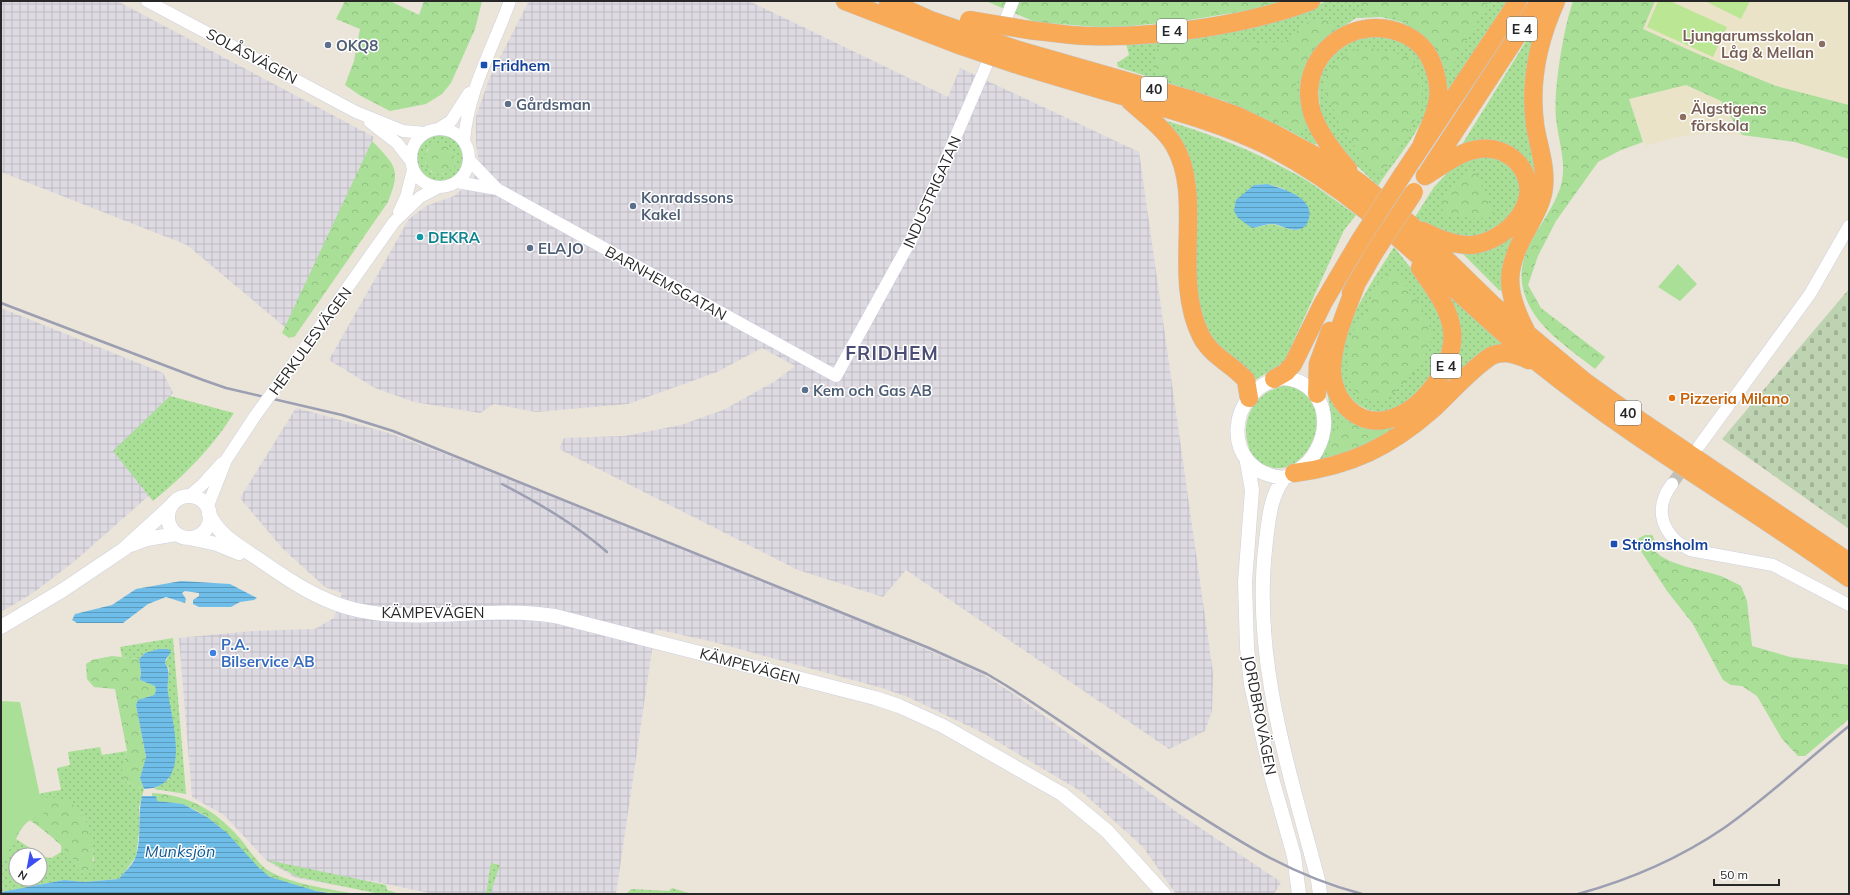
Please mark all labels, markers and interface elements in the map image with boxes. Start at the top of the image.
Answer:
road number: E 4 [1507,17,1537,41]
road number: E 4 [1157,19,1187,43]
street label: SOLÅSVÄGEN [203,23,301,88]
place label: Ljungarumsskolan Låg & Mellan [1682,26,1814,62]
place label: OKQ8 [336,36,378,55]
marker: Ljungarumsskolan Låg & Mellan [1817,39,1827,49]
marker: OKQ8 [323,40,333,50]
place label: Fridhem [492,56,550,75]
marker: Fridhem [479,60,489,70]
road number: 40 [1141,77,1167,101]
place label: Gårdsman [516,95,591,114]
marker: Gårdsman [503,99,513,109]
place label: Älgstigens förskola [1691,99,1767,135]
marker: Älgstigens förskola [1678,112,1688,122]
street label: INDUSTRIGATAN [899,133,965,251]
place label: Konradssons Kakel [641,188,734,224]
marker: Konradssons Kakel [628,201,638,211]
place label: DEKRA [428,228,481,247]
marker: DEKRA [415,232,425,242]
place label: ELAJO [538,239,584,258]
street label: BARNHEMSGATAN [602,242,730,324]
marker: ELAJO [525,243,535,253]
street label: HERKULESVÄGEN [265,283,355,399]
district label: FRIDHEM [845,341,939,365]
road number: E 4 [1431,354,1461,378]
place label: Kem och Gas AB [813,381,932,400]
marker: Kem och Gas AB [800,385,810,395]
place label: Pizzeria Milano [1680,389,1789,408]
marker: Pizzeria Milano [1667,393,1677,403]
road number: 40 [1615,401,1641,425]
place label: Strömsholm [1622,535,1708,554]
marker: Strömsholm [1609,539,1619,549]
street label: KÄMPEVÄGEN [382,603,484,622]
place label: P.A. Bilservice AB [221,635,315,671]
street label: KÄMPEVÄGEN [698,643,802,689]
marker: P.A. Bilservice AB [208,648,218,658]
street label: JORDBROVÄGEN [1239,654,1281,776]
water label: Munksjön [145,841,215,861]
north arrow [8,847,48,887]
scale bar [1714,861,1779,887]
text: N [15,867,30,884]
text: 50 m [1720,867,1748,882]

